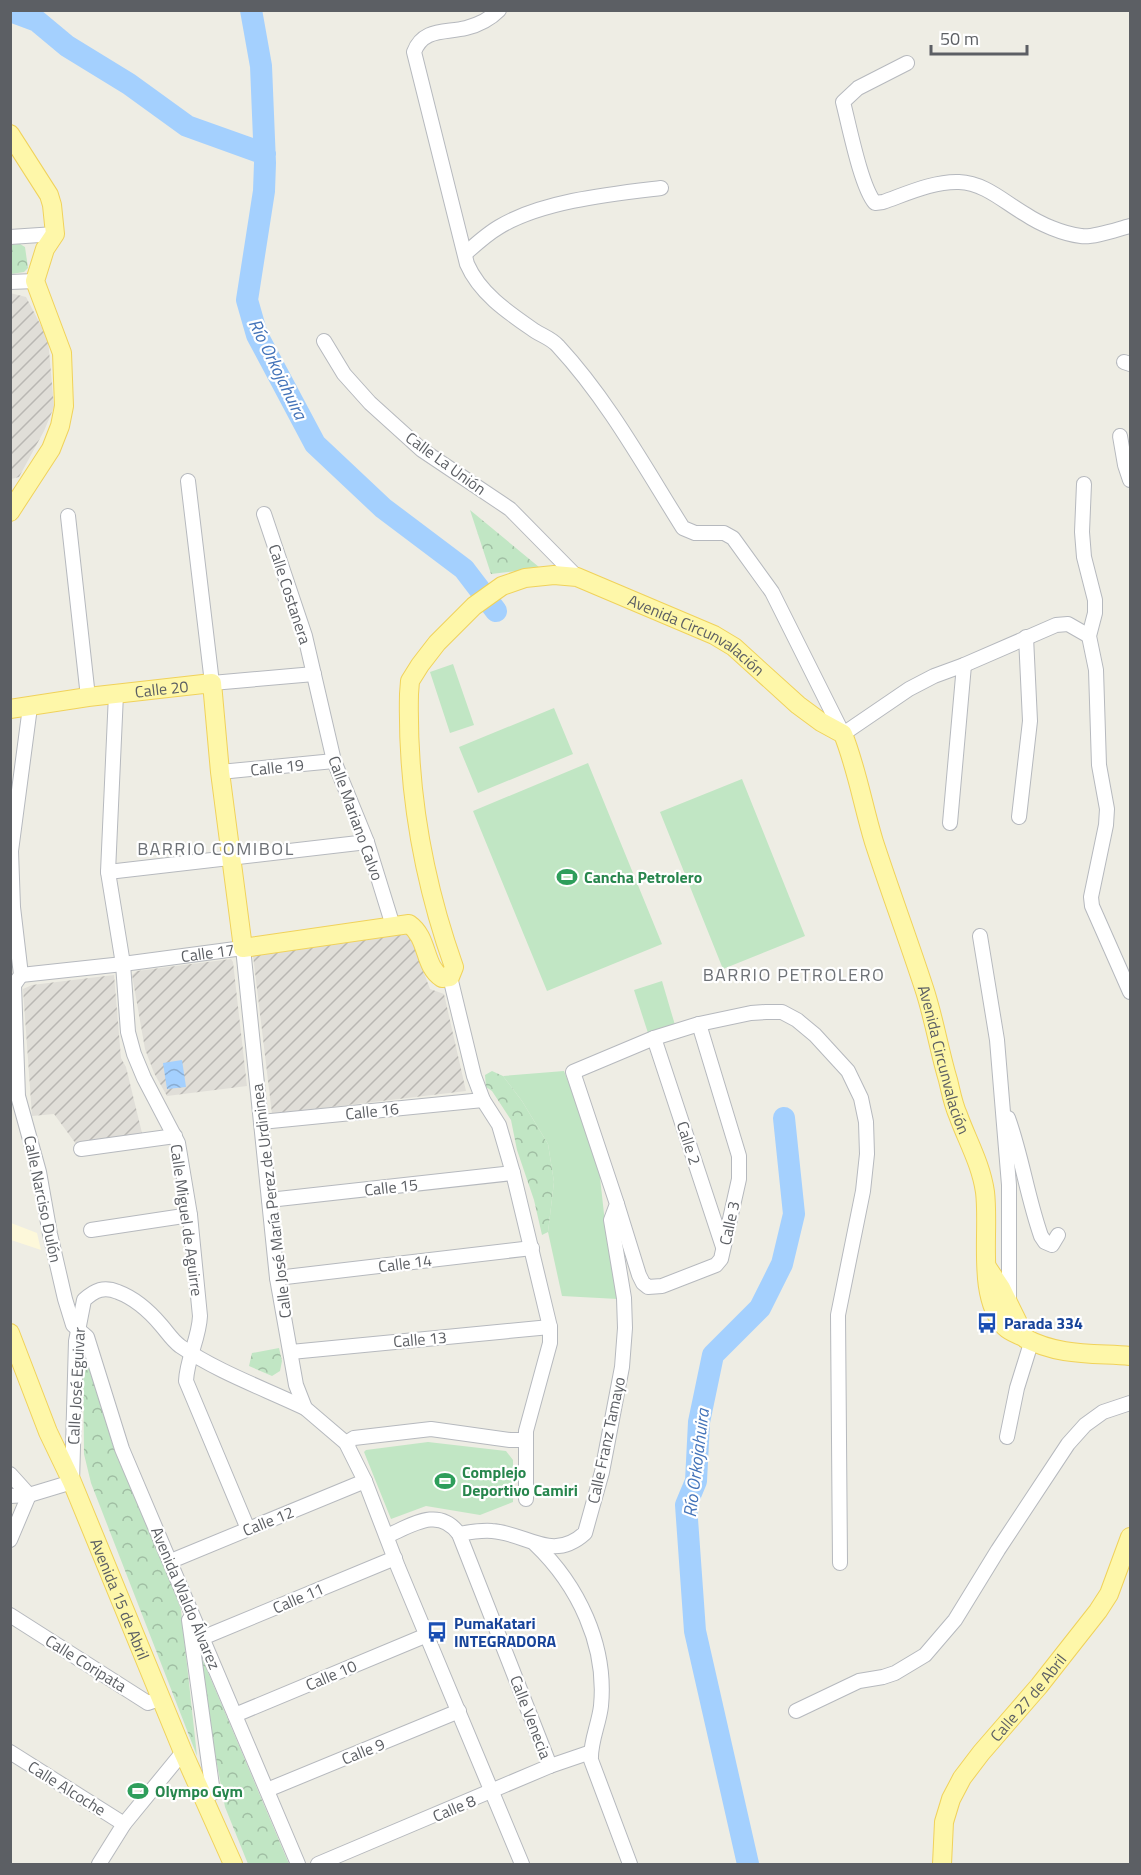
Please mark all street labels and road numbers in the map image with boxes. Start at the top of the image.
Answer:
street label: Calle La Unión [401,426,491,500]
street label: Calle Costanera [263,541,317,647]
street label: Avenida Circunvalación [624,588,770,681]
street label: Calle 20 [134,674,190,704]
street label: Calle 19 [249,752,305,782]
street label: Calle Mariano Calvo [322,752,390,884]
street label: Calle 17 [179,937,236,968]
street label: Avenida Circunvalación [912,982,976,1138]
street label: Calle José María Perez de Urdininea [245,1082,297,1320]
street label: Calle 16 [344,1096,400,1126]
street label: Calle 2 [671,1118,707,1168]
street label: Calle Narciso Dulón [18,1133,68,1265]
street label: Calle Miguel de Aguirre [164,1142,210,1298]
street label: Calle 15 [363,1172,419,1202]
street label: Calle 3 [713,1199,745,1247]
street label: Calle 14 [377,1248,433,1278]
street label: Calle 13 [392,1325,448,1353]
street label: Calle José Eguivar [61,1326,91,1445]
street label: Calle Franz Tamayo [581,1374,631,1506]
street label: Calle 12 [239,1500,297,1542]
street label: Avenida Waldo Álvarez [145,1523,227,1673]
street label: Avenida 15 de Abril [84,1535,156,1663]
street label: Calle 11 [269,1576,327,1620]
street label: Calle Coripata [41,1628,131,1698]
street label: Calle 27 de Abril [984,1649,1072,1747]
street label: Calle 10 [302,1653,360,1697]
street label: Calle Venecia [504,1672,558,1762]
street label: Calle 9 [338,1731,388,1770]
street label: Calle Alcoche [23,1755,111,1821]
street label: Calle 8 [429,1788,479,1828]

